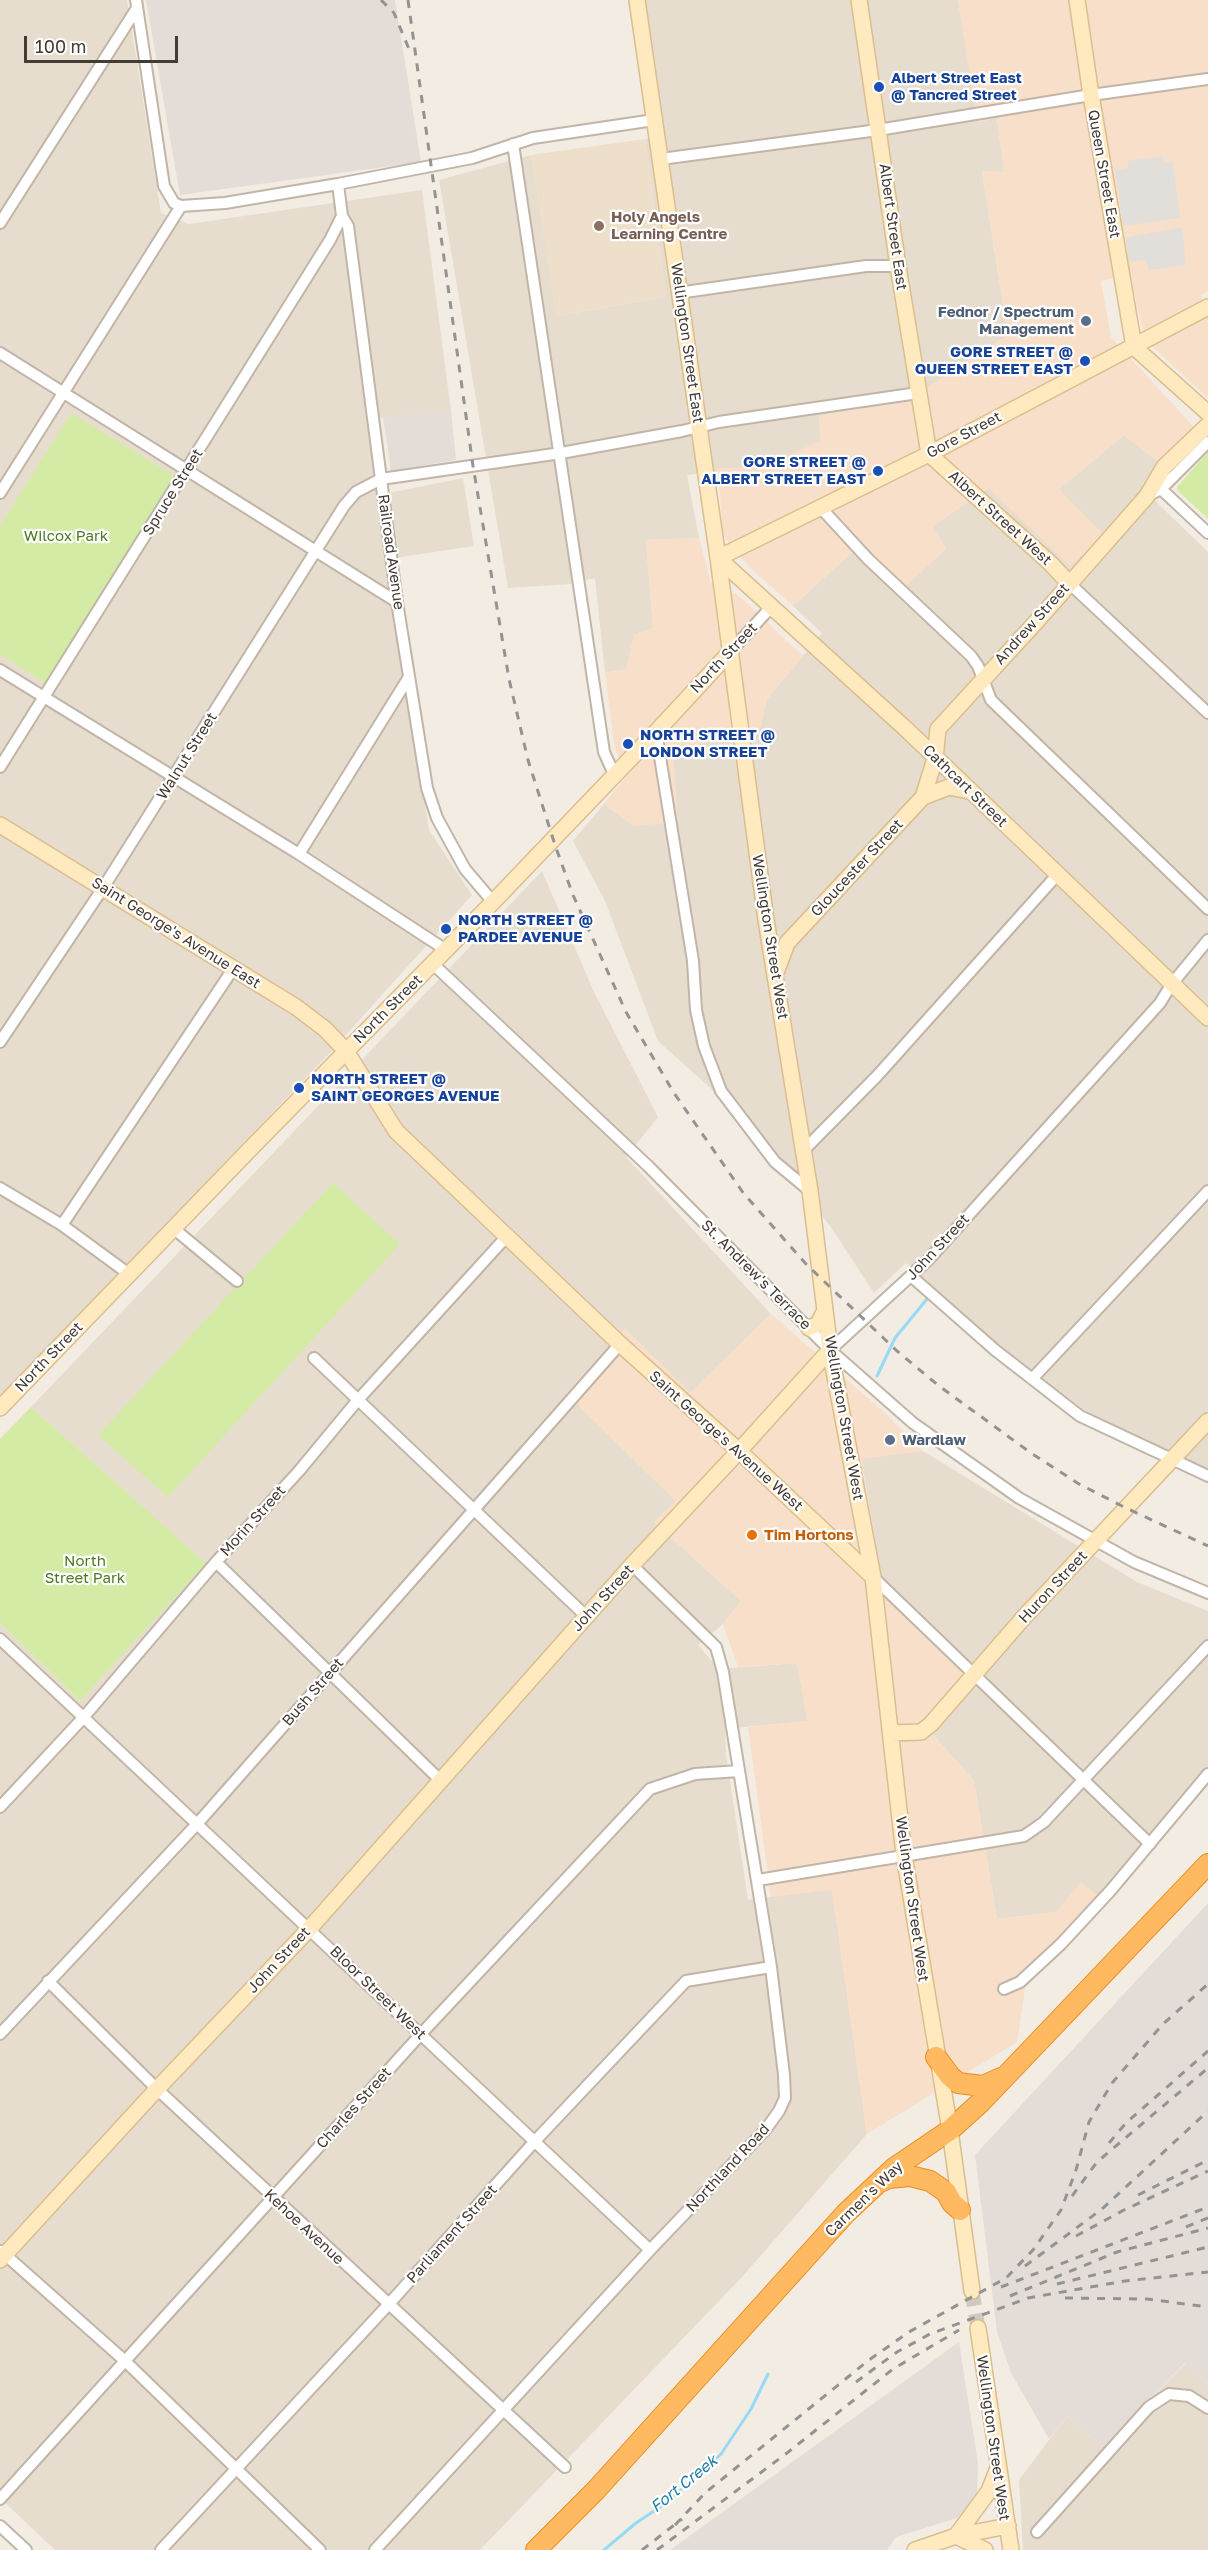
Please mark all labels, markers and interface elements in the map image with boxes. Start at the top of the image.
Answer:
scale bar [27,24,182,62]
text: 100 m [35,35,86,57]
place label: Albert Street East @ Tancred Street [891,69,1022,104]
marker: Albert Street East @ Tancred Street [872,80,886,94]
street label: Queen Street East [1084,108,1124,240]
street label: Albert Street East [875,162,911,292]
place label: Holy Angels Learning Centre [611,208,727,243]
marker: Holy Angels Learning Centre [592,219,606,233]
street label: Wellington Street East [667,261,707,425]
place label: Fednor / Spectrum Management [938,303,1074,338]
marker: Fednor / Spectrum Management [1079,314,1093,328]
place label: GORE STREET @ QUEEN STREET EAST [915,343,1073,378]
marker: GORE STREET @ QUEEN STREET EAST [1078,354,1092,368]
street label: Gore Street [924,408,1004,462]
street label: Spruce Street [139,445,207,539]
place label: GORE STREET @ ALBERT STREET EAST [701,453,866,488]
marker: GORE STREET @ ALBERT STREET EAST [871,464,885,478]
street label: Albert Street West [945,467,1055,569]
street label: Railroad Avenue [374,493,408,611]
park label: Wilcox Park [24,527,108,545]
street label: Andrew Street [991,580,1073,668]
street label: North Street [687,619,761,697]
street label: Walnut Street [153,709,221,803]
place label: NORTH STREET @ LONDON STREET [640,726,775,761]
marker: NORTH STREET @ LONDON STREET [621,737,635,751]
street label: Cathcart Street [919,741,1011,831]
street label: Gloucester Street [807,815,907,921]
street label: Wellington Street West [748,853,792,1021]
street label: Saint George's Avenue East [88,873,264,993]
place label: NORTH STREET @ PARDEE AVENUE [458,911,593,946]
marker: NORTH STREET @ PARDEE AVENUE [439,922,453,936]
street label: North Street [350,971,426,1047]
place label: NORTH STREET @ SAINT GEORGES AVENUE [311,1070,499,1105]
marker: NORTH STREET @ SAINT GEORGES AVENUE [292,1081,306,1095]
street label: John Street [903,1210,973,1284]
street label: St. Andrew's Terrace [697,1216,815,1334]
street label: North Street [11,1318,87,1396]
street label: Wellington Street West [821,1334,867,1502]
street label: Saint George's Avenue West [645,1367,807,1515]
place label: Wardlaw [902,1431,966,1449]
marker: Wardlaw [883,1433,897,1447]
street label: Morin Street [216,1482,290,1560]
place label: Tim Hortons [764,1526,854,1544]
marker: Tim Hortons [745,1528,759,1542]
street label: Huron Street [1015,1547,1091,1627]
park label: North Street Park [45,1552,125,1587]
street label: John Street [568,1561,638,1635]
street label: Bush Street [279,1654,347,1730]
street label: Wellington Street West [891,1815,933,1983]
street label: John Street [244,1923,314,1997]
street label: Bloor Street West [326,1942,430,2044]
street label: Charles Street [313,2064,395,2152]
street label: Northland Road [683,2120,773,2216]
street label: Carmen's Way [821,2157,907,2241]
street label: Parliament Street [403,2181,501,2287]
street label: Kehoe Avenue [260,2186,348,2268]
street label: Wellington Street West [972,2354,1014,2522]
water label: Fort Creek [647,2451,721,2517]

